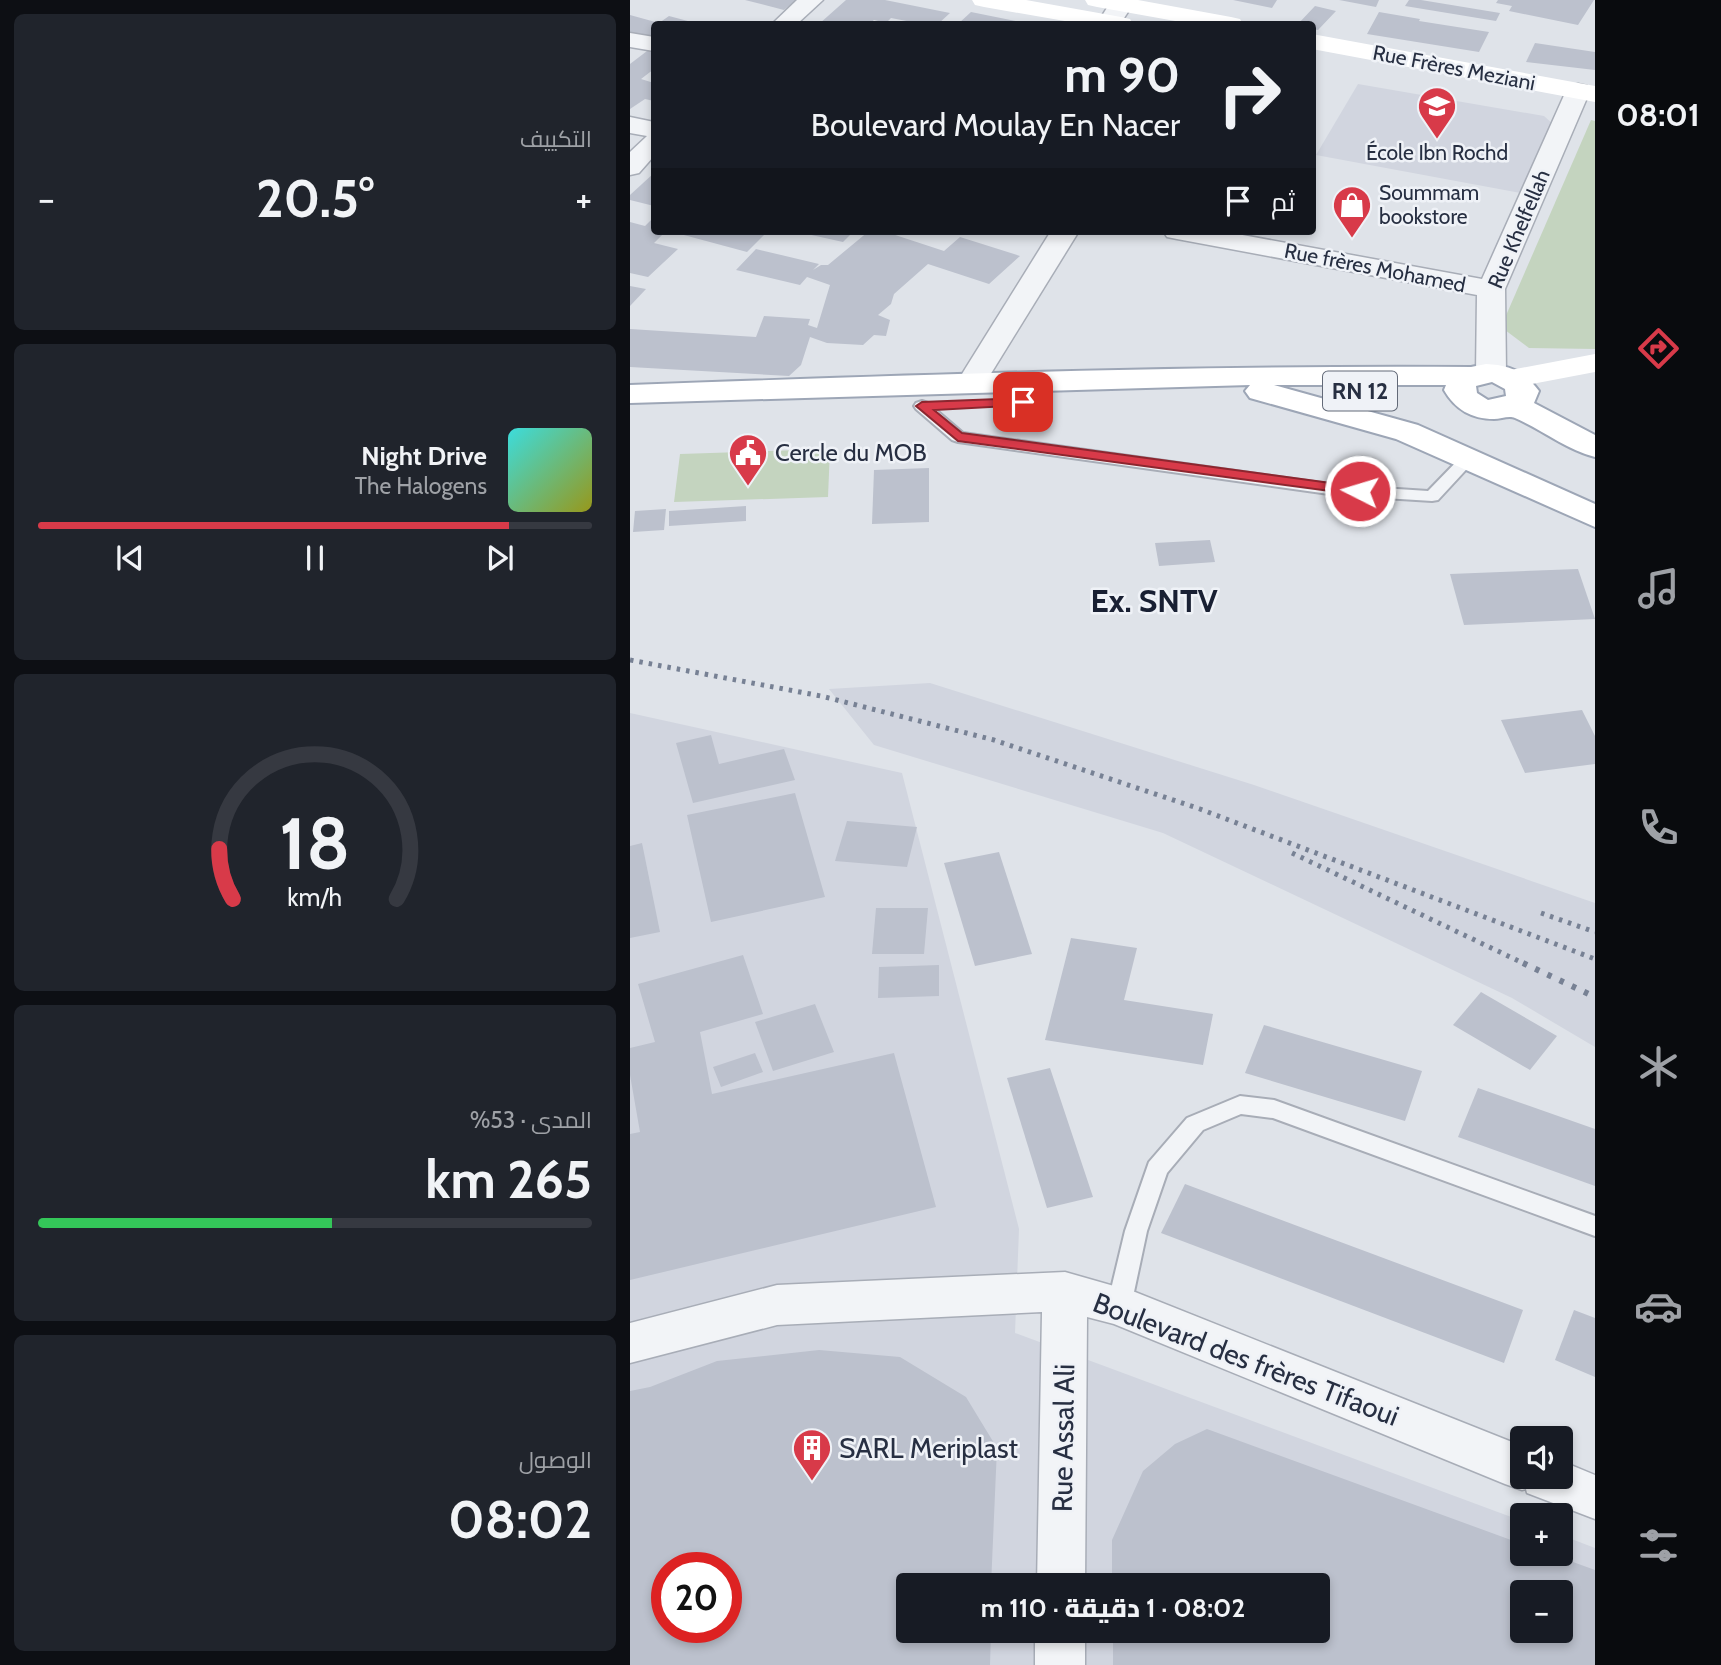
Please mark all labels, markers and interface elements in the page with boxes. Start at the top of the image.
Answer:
street label: Rue Frères Meziani [1371,40,1537,95]
text: 90 m [1064,45,1180,104]
icon: right [1204,49,1295,140]
school or university icon: École Ibn Rochd [1416,85,1458,140]
text: 08:01 [1616,95,1700,134]
text: Boulevard Moulay En Nacer [811,105,1180,144]
text: التكييف [520,125,592,153]
place label: École Ibn Rochd [1366,140,1508,165]
street label: Rue Khelfellah [1482,166,1555,292]
text: 20.5° [256,167,374,230]
text: − [38,175,55,222]
text: + [575,175,592,222]
place label: Soummam bookstore [1379,180,1479,229]
icon: arrive [1219,182,1257,220]
shop icon: Soummam bookstore [1331,184,1373,239]
text: ثم [1271,186,1295,218]
street label: Rue frères Mohamed [1282,238,1468,297]
icon: directions [1634,324,1683,373]
pin [993,372,1053,432]
road number: RN 12 [1323,372,1397,410]
icon: arrive [1004,383,1042,421]
public building icon: Cercle du MOB [727,432,769,487]
place label: Cercle du MOB [775,438,927,467]
text: Night Drive [361,440,487,472]
position arrow [1323,454,1397,528]
text: The Halogens [355,472,487,500]
icon: previous [111,539,149,577]
icon: pause [296,539,334,577]
icon: next [481,539,519,577]
icon: music [1634,564,1683,613]
district label: Ex. SNTV [1091,581,1218,620]
text: 18 [280,799,350,887]
icon: phone [1634,803,1683,852]
text: km/h [288,881,342,911]
icon: climate [1634,1042,1683,1091]
text: المدى · 53% [470,1106,592,1134]
text: 265 km [425,1148,592,1211]
icon: car [1634,1282,1683,1331]
street label: Boulevard des frères Tifaoui [1088,1285,1404,1433]
street label: Rue Assal Ali [1045,1364,1081,1512]
map controls [1510,1426,1573,1643]
button: sound [1510,1426,1573,1489]
building icon: SARL Meriplast [791,1427,833,1482]
place label: SARL Meriplast [839,1431,1018,1465]
text: الوصول [519,1446,592,1474]
text: 08:02 [448,1488,592,1551]
button: + [1510,1503,1573,1566]
icon: filters [1634,1521,1683,1570]
speed limit sign: 20 [651,1552,742,1643]
button: − [1510,1580,1573,1643]
text: 08:02 · 1 دقيقة · 110 m [981,1592,1245,1624]

